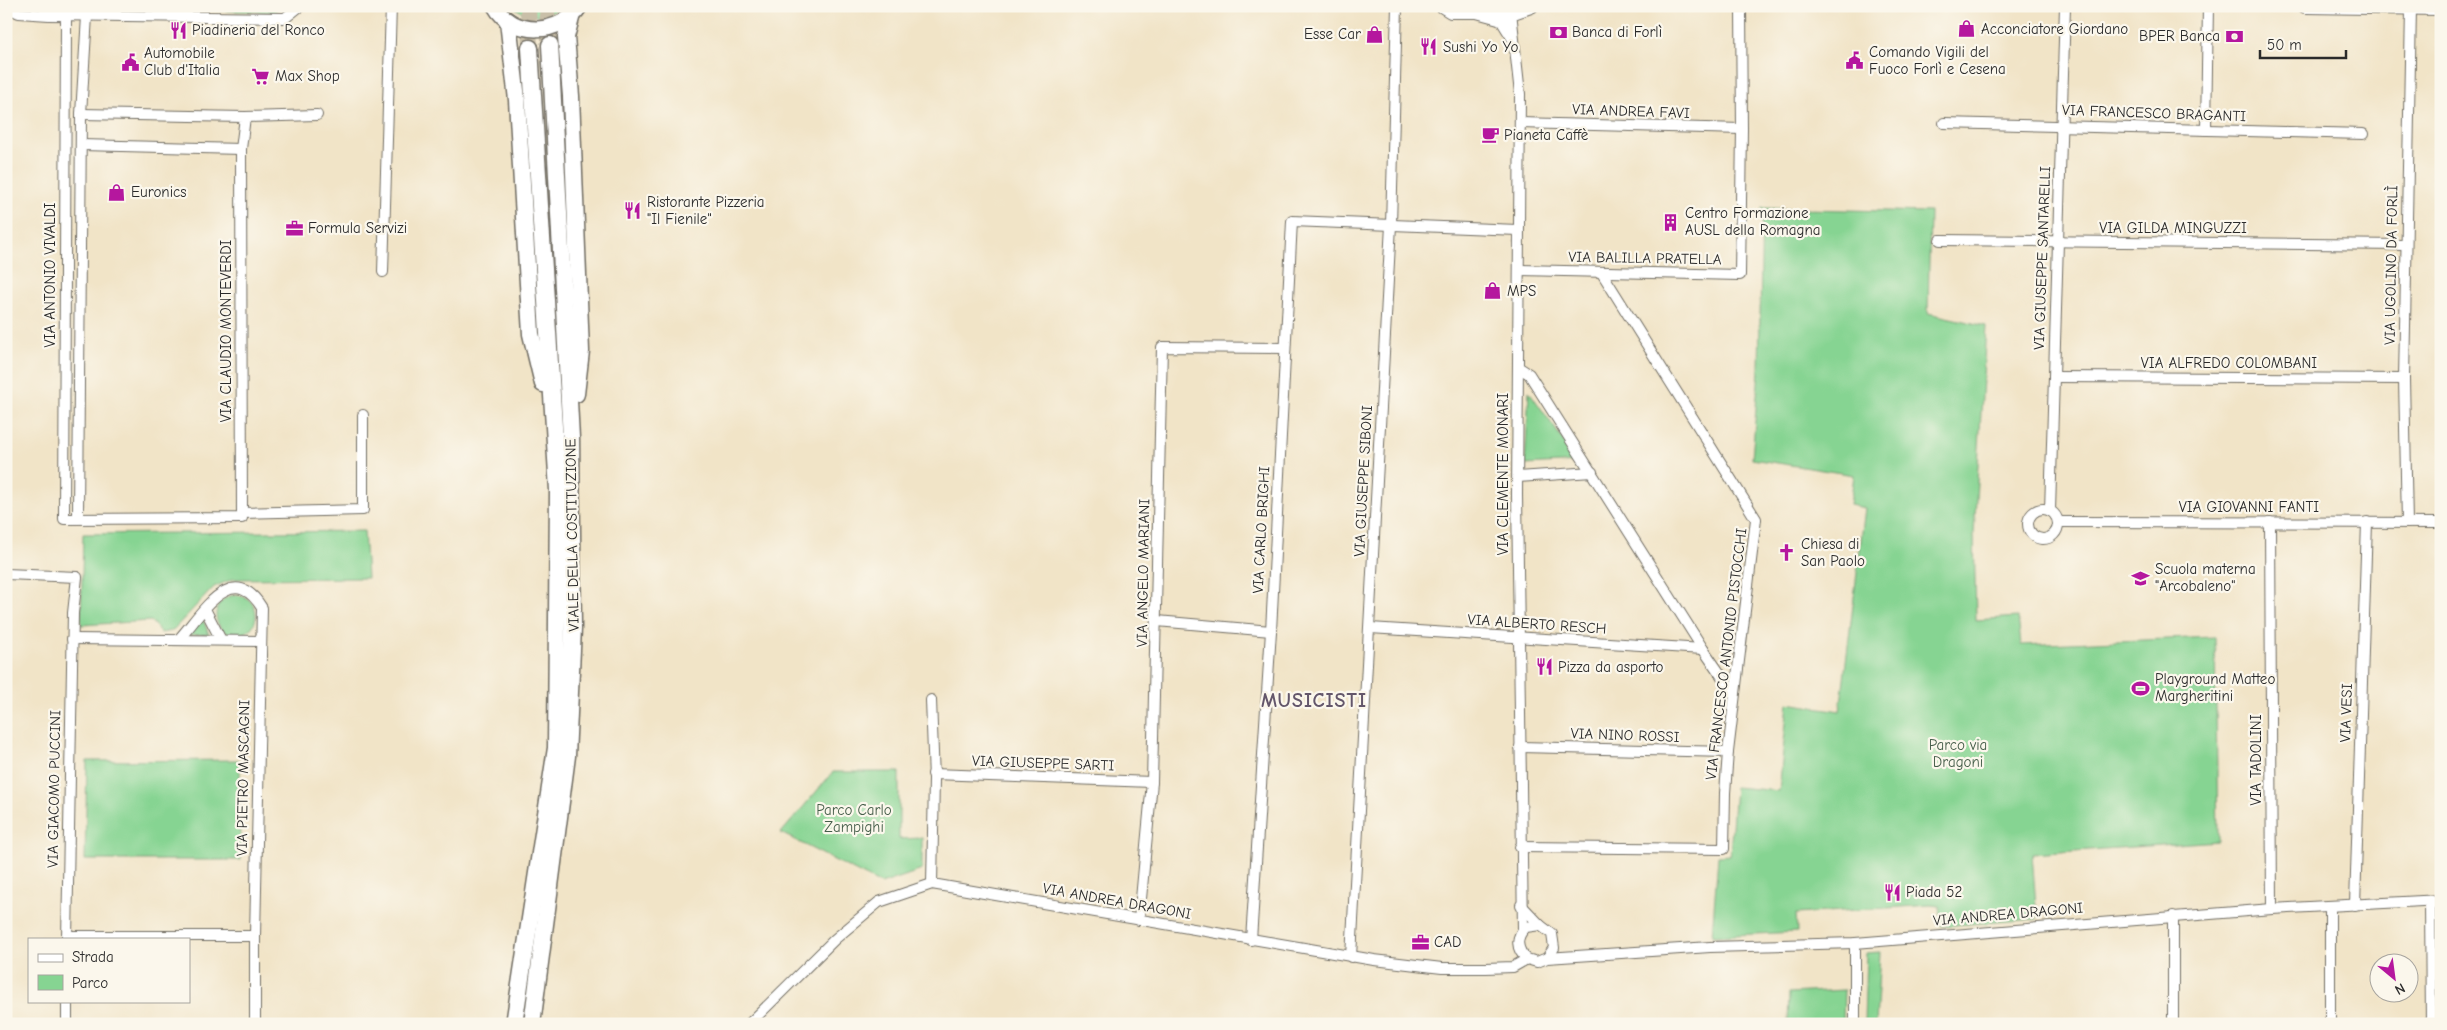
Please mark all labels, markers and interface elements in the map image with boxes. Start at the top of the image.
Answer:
shop icon: Acconciatore Giordano [1957,19,1977,39]
restaurant icon: Piadineria del Ronco [168,20,188,40]
place label: Acconciatore Giordano [1981,20,2128,38]
place label: Piadineria del Ronco [192,21,325,39]
bank icon: Banca di Forlì [1548,22,1568,42]
place label: Banca di Forlì [1572,23,1662,41]
shop icon: Esse Car [1365,24,1385,44]
place label: Esse Car [1304,25,1361,43]
bank icon: BPER Banca [2224,26,2244,46]
place label: BPER Banca [2139,27,2220,45]
scale bar [2260,28,2346,60]
text: 50 m [2267,36,2302,54]
restaurant icon: Sushi Yo Yo [1419,37,1439,57]
place label: Sushi Yo Yo [1443,38,1519,56]
place label: Comando Vigili del Fuoco Forlì e Cesena [1869,43,2006,78]
place label: Automobile Club d'Italia [144,44,220,79]
public building icon: Comando Vigili del Fuoco Forlì e Cesena [1845,51,1865,71]
public building icon: Automobile Club d'Italia [120,52,140,72]
supermarket icon: Max Shop [251,66,271,86]
place label: Max Shop [275,67,340,85]
street label: VIA ANDREA FAVI [1572,100,1690,122]
street label: VIA FRANCESCO BRAGANTI [2062,101,2246,125]
cafe icon: Pianeta Caffè [1480,125,1500,145]
place label: Pianeta Caffè [1504,126,1589,144]
street label: VIA GIUSEPPE SANTARELLI [2030,166,2054,350]
shop icon: Euronics [107,182,127,202]
place label: Euronics [131,183,187,201]
street label: VIA UGOLINO DA FORLÌ [2380,185,2401,345]
place label: Ristorante Pizzeria "Il Fienile" [647,193,765,228]
restaurant icon: Ristorante Pizzeria "Il Fienile" [623,201,643,221]
street label: VIA ANTONIO VIVALDI [41,202,59,347]
place label: Centro Formazione AUSL della Romagna [1685,204,1820,239]
building icon: Centro Formazione AUSL della Romagna [1661,212,1681,232]
office icon: Formula Servizi [284,218,304,238]
place label: Formula Servizi [308,219,407,237]
street label: VIA GILDA MINGUZZI [2099,219,2247,237]
street label: VIA CLAUDIO MONTEVERDI [217,240,235,422]
street label: VIA BALILLA PRATELLA [1568,248,1722,268]
shop icon: MPS [1483,281,1503,301]
place label: MPS [1507,282,1536,300]
street label: VIA ALFREDO COLOMBANI [2141,354,2317,372]
street label: VIA CLEMENTE MONARI [1494,393,1512,555]
street label: VIA GIUSEPPE SIBONI [1350,405,1376,557]
street label: VIALE DELLA COSTITUZIONE [561,438,583,632]
street label: VIA CARLO BRIGHI [1249,466,1273,594]
street label: VIA GIOVANNI FANTI [2179,498,2319,516]
street label: VIA ANGELO MARIANI [1133,499,1153,647]
street label: VIA FRANCESCO ANTONIO PISTOCCHI [1702,527,1750,781]
place label: Chiesa di San Paolo [1801,535,1865,570]
church icon: Chiesa di San Paolo [1777,543,1797,563]
place label: Scuola materna "Arcobaleno" [2155,560,2256,595]
school or university icon: Scuola materna "Arcobaleno" [2131,568,2151,588]
street label: VIA ALBERTO RESCH [1467,610,1607,638]
restaurant icon: Pizza da asporto [1534,657,1554,677]
place label: Pizza da asporto [1558,658,1664,676]
place label: Playground Matteo Margheritini [2155,670,2275,705]
sports icon: Playground Matteo Margheritini [2131,678,2151,698]
street label: VIA VESI [2336,683,2356,743]
district label: MUSICISTI [1261,689,1367,712]
street label: VIA PIETRO MASCAGNI [233,700,253,856]
street label: VIA GIACOMO PUCCINI [44,710,64,868]
street label: VIA TADOLINI [2247,714,2265,806]
street label: VIA NINO ROSSI [1570,724,1680,746]
park label: Parco via Dragoni [1929,736,1987,771]
street label: VIA GIUSEPPE SARTI [971,752,1115,774]
park label: Parco Carlo Zampighi [816,801,892,836]
street label: VIA ANDREA DRAGONI [1041,879,1193,923]
restaurant icon: Piada 52 [1882,882,1902,902]
place label: Piada 52 [1906,883,1962,901]
street label: VIA ANDREA DRAGONI [1932,898,2084,930]
office icon: CAD [1410,932,1430,952]
place label: CAD [1434,933,1461,951]
legend [28,938,190,1002]
text: Strada [72,948,114,966]
north arrow [2370,952,2420,1002]
text: Parco [72,974,108,992]
text: N [2392,979,2408,999]

